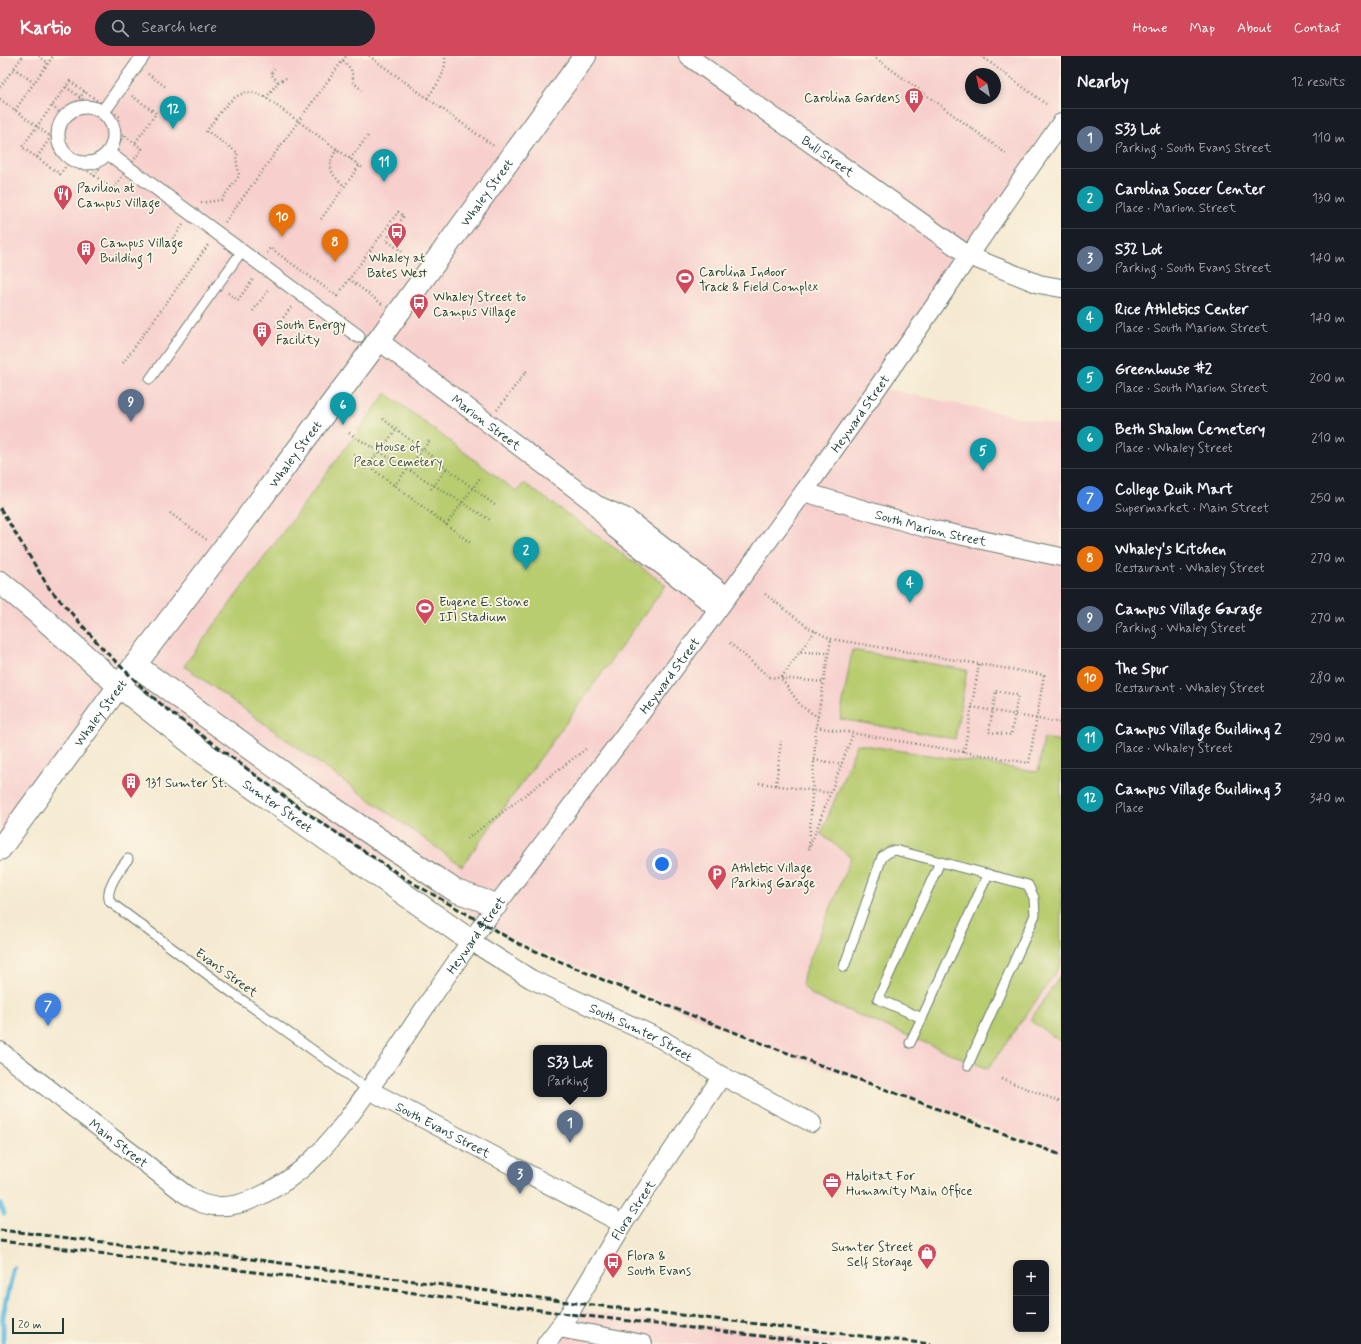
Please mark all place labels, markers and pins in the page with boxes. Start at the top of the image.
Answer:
building icon: Carolina Gardens [903,86,925,114]
place label: Carolina Gardens [804,90,900,107]
pin: 12 [160,96,186,129]
pin: 11 [371,149,397,182]
place label: Pavilion at Campus Village [77,180,160,214]
restaurant icon: Pavilion at Campus Village [52,183,74,211]
pin: 10 [269,204,295,237]
bus stop icon: Whaley at Bates West [386,221,408,249]
pin: 8 [322,229,348,262]
place label: Campus Village Building 1 [100,235,183,269]
building icon: Campus Village Building 1 [75,238,97,266]
place label: Whaley at Bates West [367,250,427,282]
place label: Carolina Indoor Track & Field Complex [699,264,818,296]
sports icon: Carolina Indoor Track & Field Complex [674,267,696,295]
place label: Whaley Street to Campus Village [433,289,526,323]
bus stop icon: Whaley Street to Campus Village [408,292,430,320]
place label: South Energy Facility [276,317,346,349]
building icon: South Energy Facility [251,320,273,348]
pin: 9 [118,389,144,422]
pin: 6 [330,392,356,425]
pin: 5 [970,438,996,471]
pin: 2 [513,537,539,570]
pin: 4 [897,570,923,603]
place label: Eugene E. Stone III Stadium [439,594,529,626]
sports icon: Eugene E. Stone III Stadium [414,597,436,625]
building icon: 131 Sumter St. [120,771,142,799]
place label: 131 Sumter St. [145,775,227,792]
place label: Athletic Village Parking Garage [731,860,815,894]
parking icon: Athletic Village Parking Garage [706,863,728,891]
pin: 7 [35,993,61,1026]
pin: 1 [557,1110,583,1143]
pin: 3 [507,1161,533,1194]
place label: Habitat For Humanity Main Office [846,1168,973,1200]
office icon: Habitat For Humanity Main Office [821,1171,843,1199]
place label: Sumter Street Self Storage [831,1239,913,1271]
shop icon: Sumter Street Self Storage [916,1242,938,1270]
place label: Flora & South Evans [627,1248,691,1280]
bus stop icon: Flora & South Evans [602,1251,624,1279]

